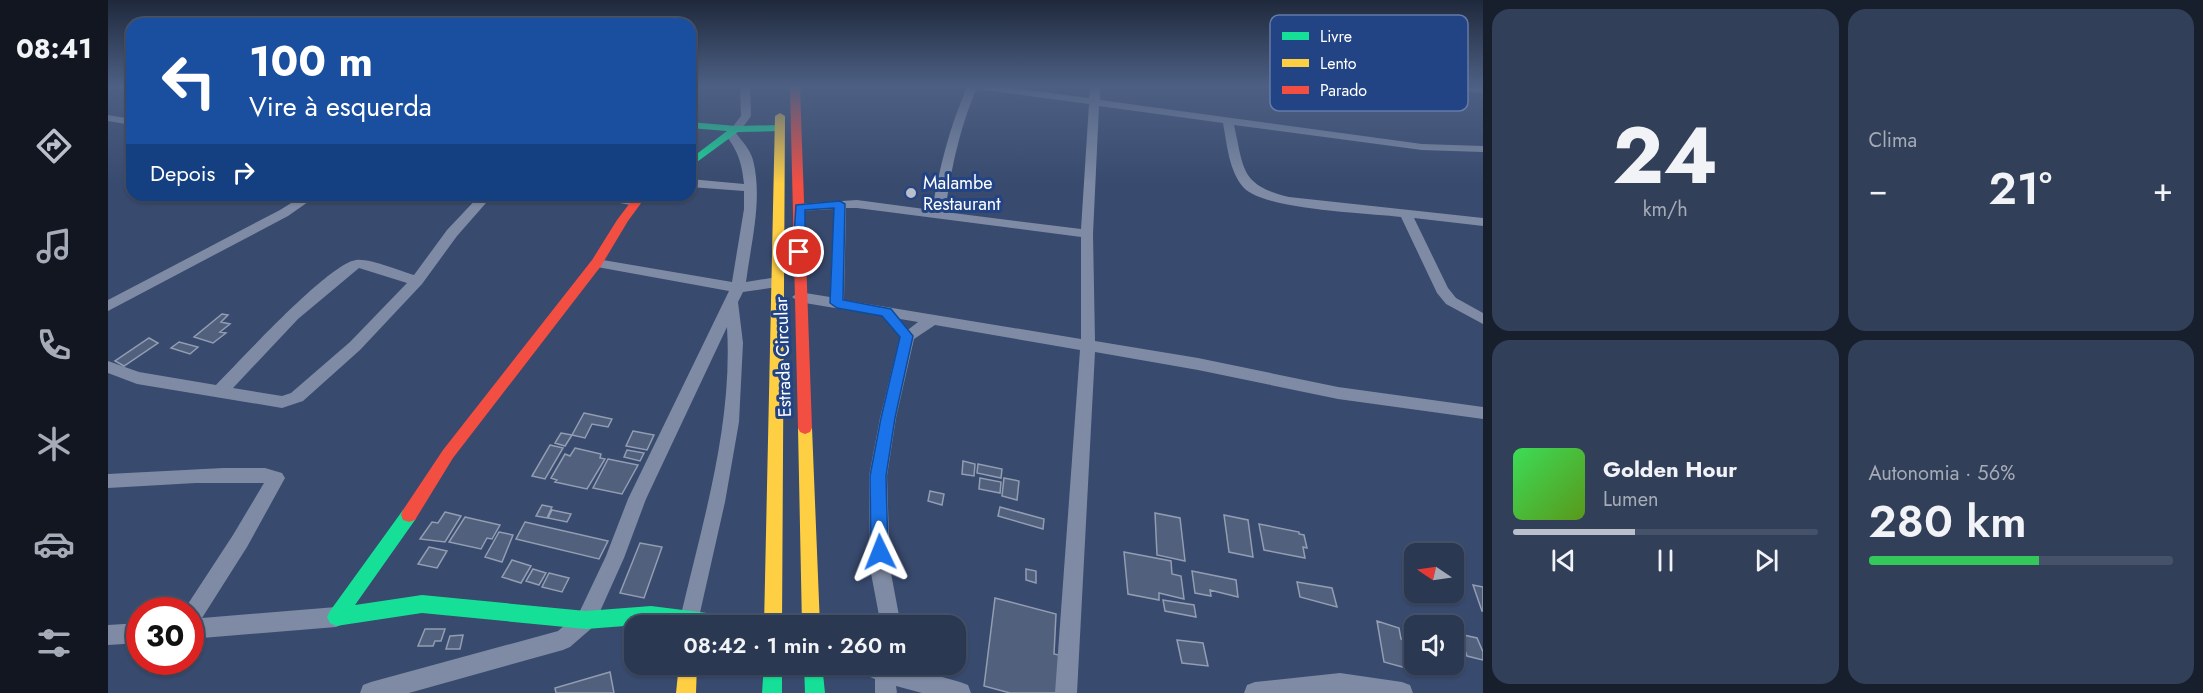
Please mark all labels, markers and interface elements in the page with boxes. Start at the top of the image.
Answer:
legend [1270,15,1468,111]
text: Livre [1320,25,1352,48]
text: 08:41 [16,29,92,68]
text: 100 m [249,31,373,92]
icon: left [150,42,228,120]
text: Lento [1320,52,1357,75]
text: Parado [1320,79,1367,102]
text: Vire à esquerda [249,87,432,126]
text: 24 [1612,100,1718,212]
icon: directions [33,125,75,167]
text: Clima [1869,126,1917,155]
icon: right [227,156,260,189]
text: 21° [1989,156,2052,221]
text: Depois [150,157,215,189]
text: − [1869,166,1888,213]
text: + [2153,166,2173,213]
place label: Malambe Restaurant [923,170,1001,217]
marker: Malambe Restaurant [904,186,918,200]
text: km/h [1643,195,1688,224]
icon: music [33,225,75,267]
pin [773,226,824,277]
icon: arrive [782,235,815,268]
street label: Estrada Circular [768,295,798,418]
icon: phone [33,324,75,366]
icon: climate [33,423,75,465]
text: Golden Hour [1603,453,1737,485]
text: Autonomia · 56% [1869,459,2015,488]
text: Lumen [1603,485,1659,514]
text: 280 km [1869,489,2027,554]
position arrow [848,520,912,584]
icon: car [33,523,75,565]
north arrow [1404,543,1464,603]
map controls [1404,543,1464,675]
icon: previous [1547,544,1580,577]
icon: pause [1649,544,1682,577]
icon: next [1750,544,1783,577]
speed limit sign: 30 [126,597,204,675]
button: sound [1404,615,1464,675]
icon: filters [33,622,75,664]
text: 08:42 · 1 min · 260 m [684,629,906,661]

